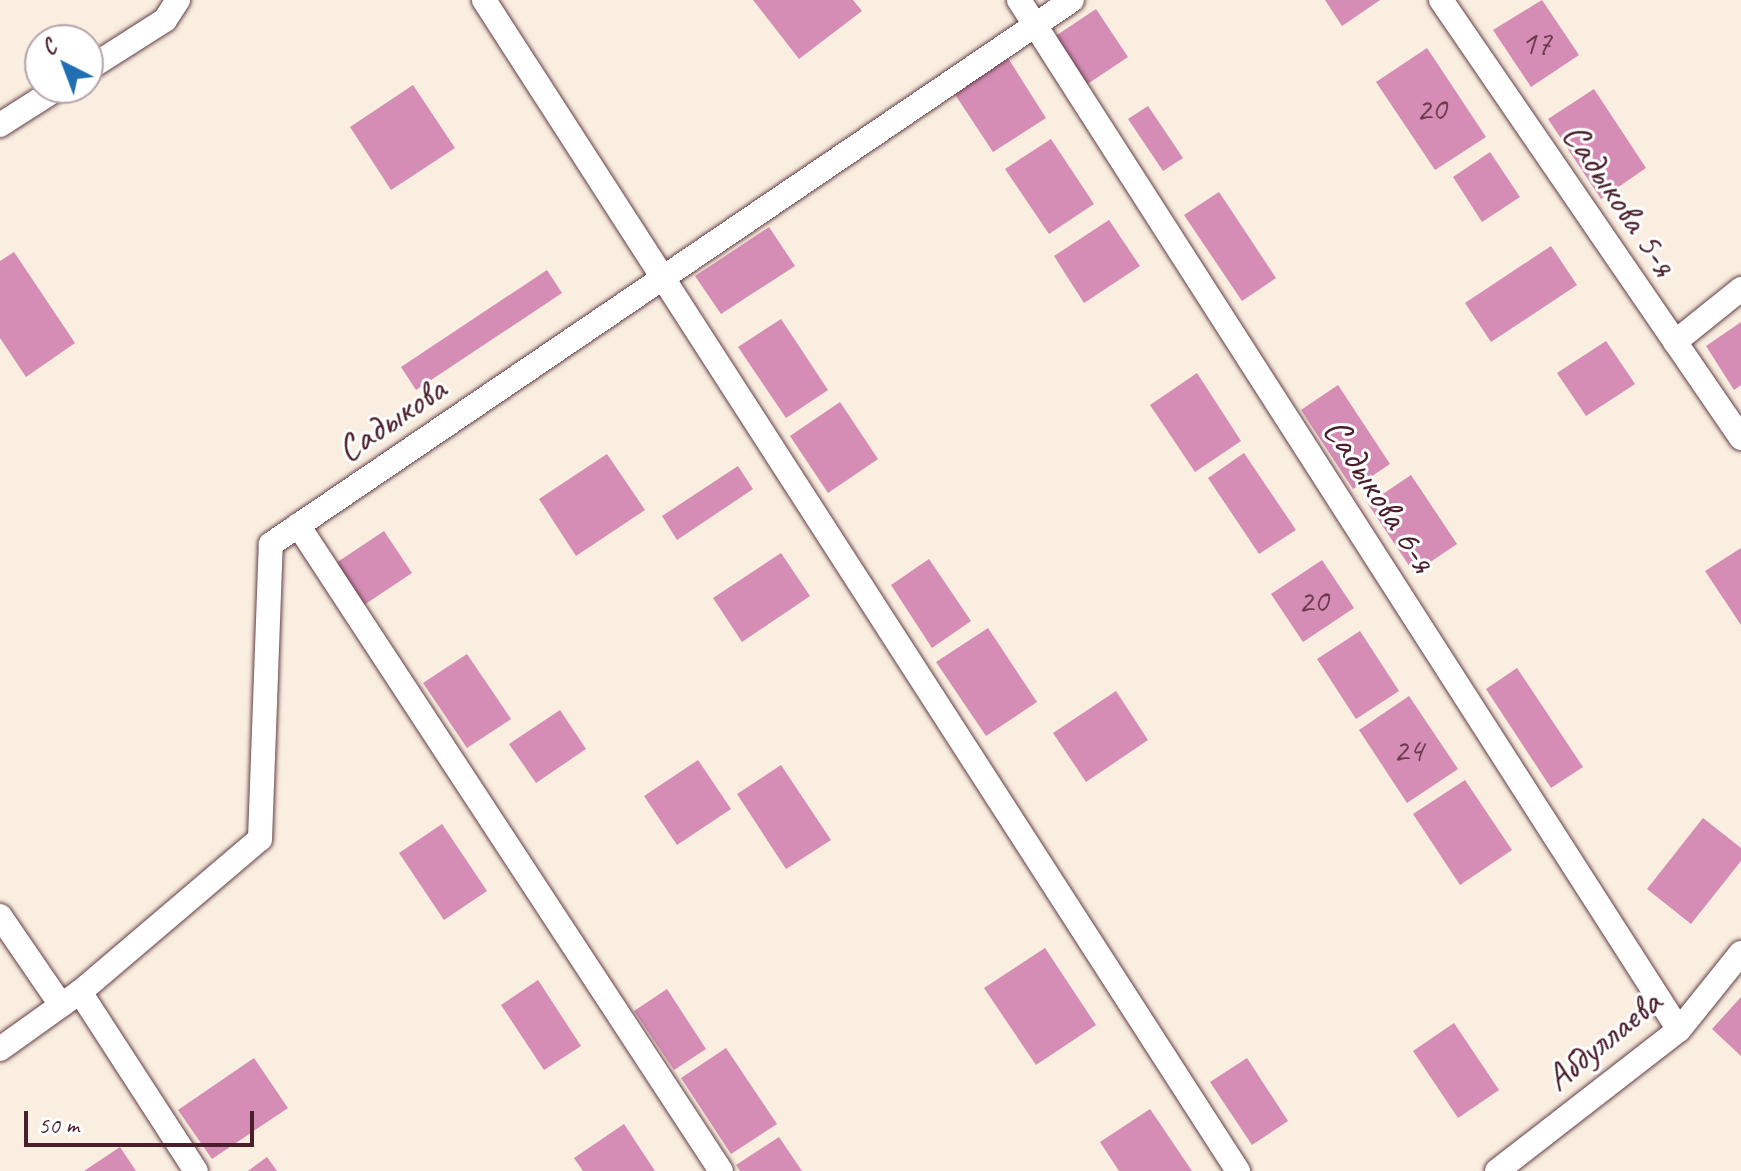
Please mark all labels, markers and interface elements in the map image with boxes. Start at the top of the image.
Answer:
house number: 17 [1521,23,1551,63]
north arrow [24,24,104,104]
text: С [36,34,63,62]
house number: 20 [1416,89,1446,129]
street label: Садыкова 5-я [1552,114,1688,284]
street label: Садыкова [328,366,454,472]
street label: Садыкова 6-я [1313,409,1447,581]
house number: 20 [1298,581,1328,621]
house number: 24 [1393,730,1423,770]
street label: Абдуллаева [1536,979,1670,1101]
scale bar [28,1095,258,1145]
text: 50 m [38,1110,79,1140]

